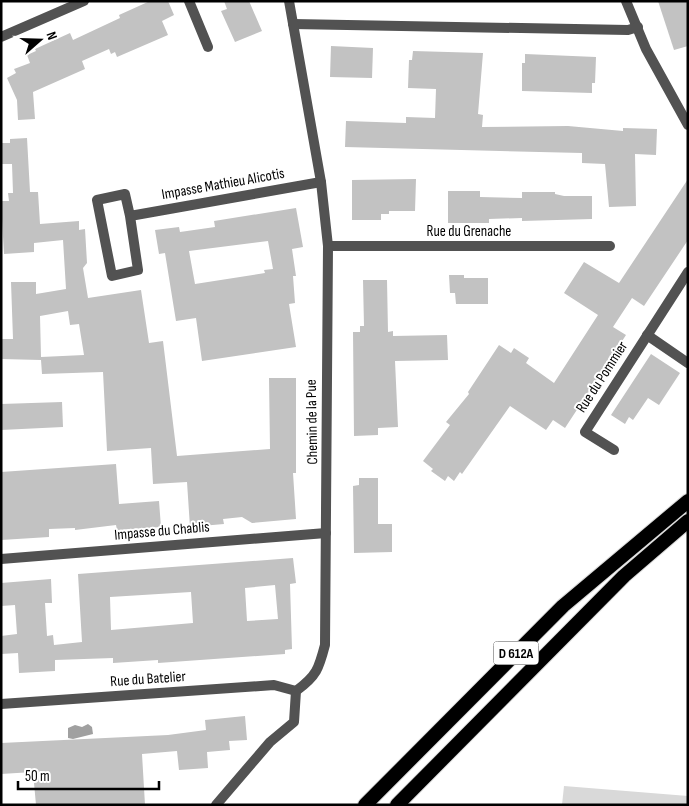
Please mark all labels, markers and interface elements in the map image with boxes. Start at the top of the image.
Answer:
north arrow [15,15,65,65]
text: N [42,29,61,42]
street label: Impasse Mathieu Alicotis [160,164,286,204]
street label: Rue du Grenache [427,222,511,241]
street label: Rue du Pommier [572,337,633,416]
street label: Chemin de la Pue [302,379,322,465]
street label: Impasse du Chablis [114,517,210,545]
road number: D 612A [494,641,538,664]
street label: Rue du Batelier [110,667,187,691]
scale bar [18,758,159,790]
text: 50 m [25,767,50,786]

